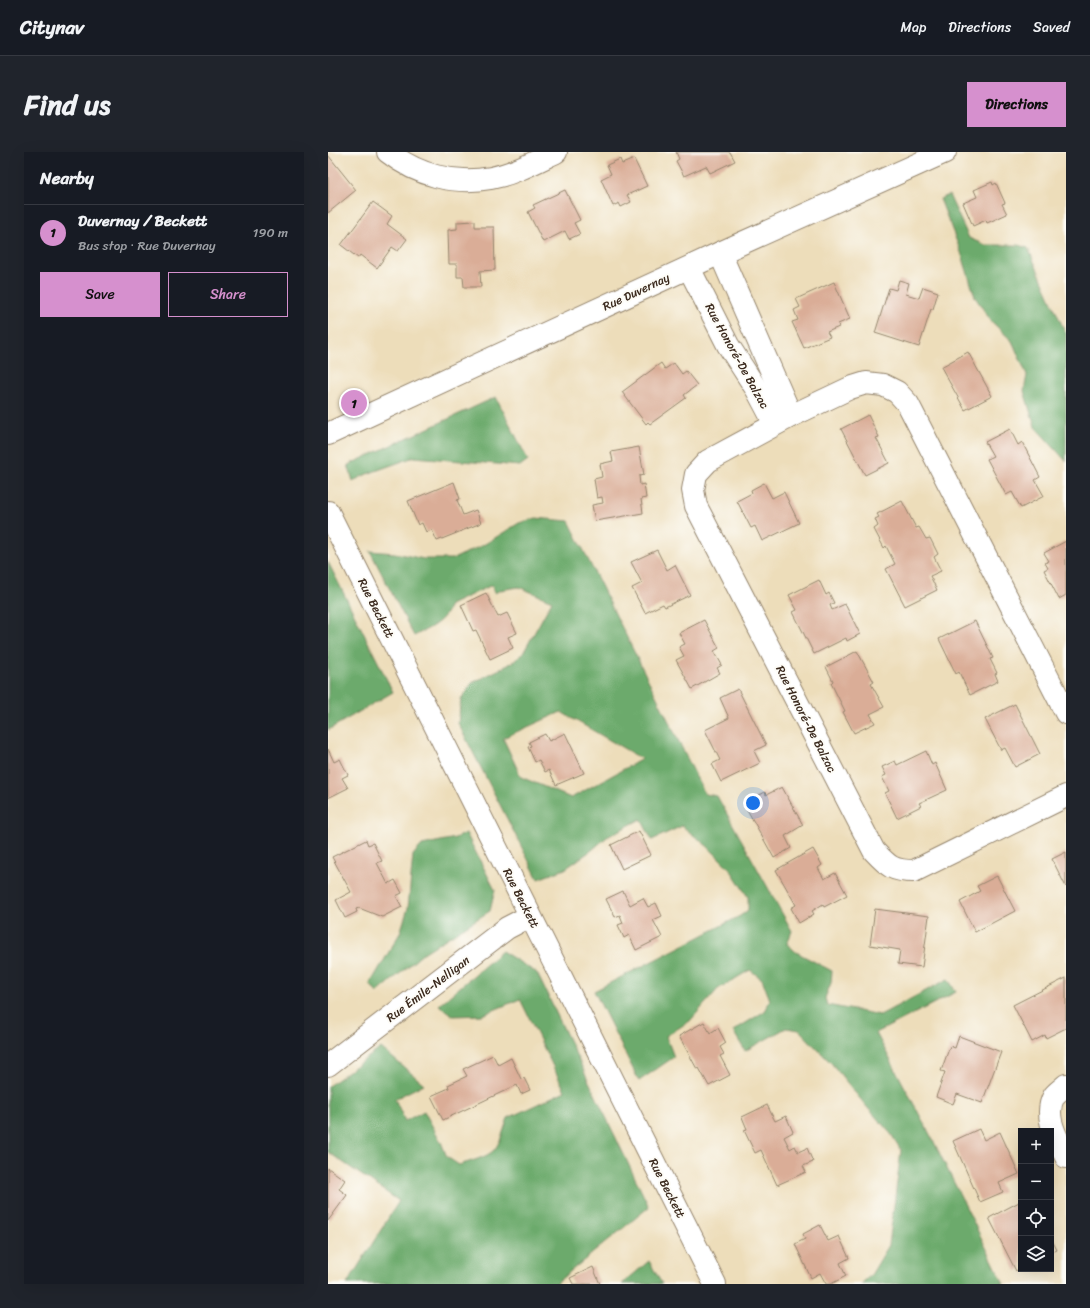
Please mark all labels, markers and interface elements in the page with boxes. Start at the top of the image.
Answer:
text: Citynav [20,11,84,44]
text: Map [900,15,926,40]
text: Directions [948,15,1011,40]
text: Saved [1033,15,1070,40]
text: Find us [24,80,111,129]
button: Directions [967,82,1066,127]
text: Nearby [40,163,94,193]
text: Duvernay / Beckett [78,208,207,234]
text: 1 [50,221,56,244]
text: 190 m [253,221,288,244]
text: Bus stop · Rue Duvernay [78,234,216,257]
street label: Rue Duvernay [599,266,674,317]
button: Save [40,272,160,317]
button: Share [168,272,288,317]
street label: Rue Honoré-De Balzac [699,299,775,413]
pin: 1 [341,388,367,418]
street label: Rue Beckett [351,574,401,642]
street label: Rue Honoré-De Balzac [769,661,843,777]
your location [743,793,763,813]
street label: Rue Beckett [496,864,546,932]
street label: Rue Émile-Nelligan [381,950,475,1028]
map controls [1018,1128,1054,1272]
button: + [1018,1128,1054,1164]
street label: Rue Beckett [642,1154,692,1222]
button: − [1018,1164,1054,1200]
button: locate [1018,1200,1054,1236]
button: layers [1018,1236,1054,1272]

